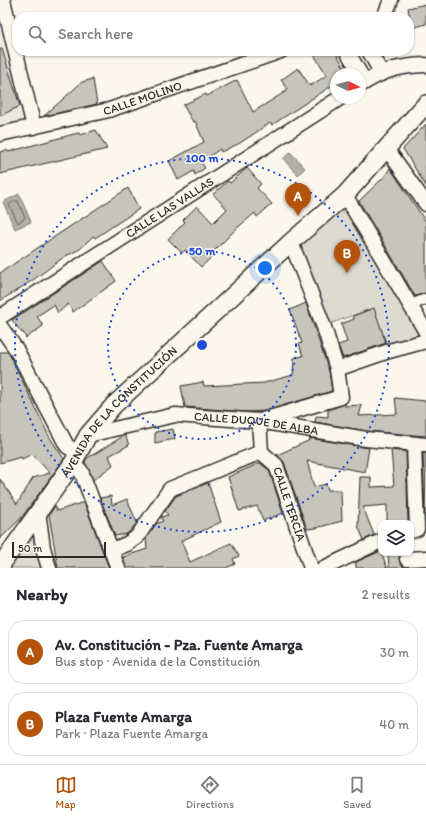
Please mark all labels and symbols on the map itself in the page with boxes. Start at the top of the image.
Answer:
north arrow [330,68,366,104]
street label: CALLE MOLINO [102,78,184,118]
text: 100 m [185,151,219,165]
street label: CALLE LAS VALLAS [123,174,216,241]
pin: A [285,183,311,216]
pin: B [334,240,360,273]
text: 50 m [189,244,216,258]
your location [255,258,275,278]
centre of rings [195,338,209,352]
street label: AVENIDA DE LA CONSTITUCIÓN [58,343,180,480]
street label: CALLE DUQUE DE ALBA [194,409,320,438]
street label: CALLE TERCIA [270,465,308,543]
scale bar [12,540,106,559]

